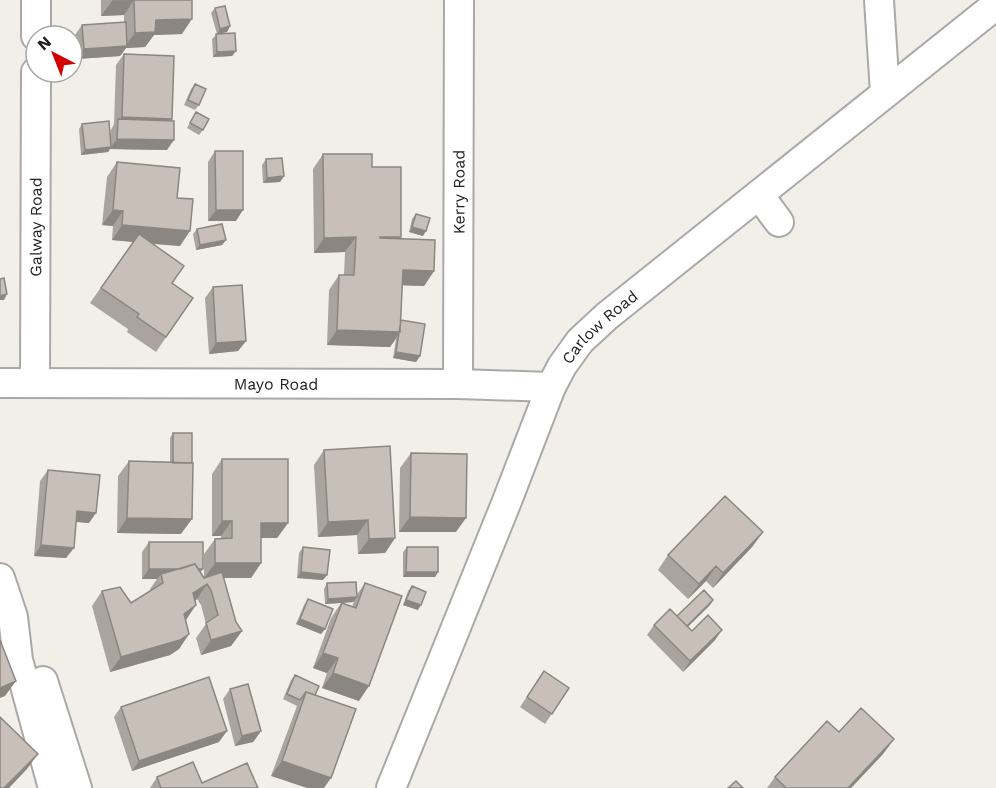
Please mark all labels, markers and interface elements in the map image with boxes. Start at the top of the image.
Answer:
north arrow [24,24,84,84]
text: N [34,32,55,54]
street label: Kerry Road [449,150,469,234]
street label: Galway Road [26,177,46,277]
street label: Carlow Road [558,286,641,368]
street label: Mayo Road [234,375,318,394]

